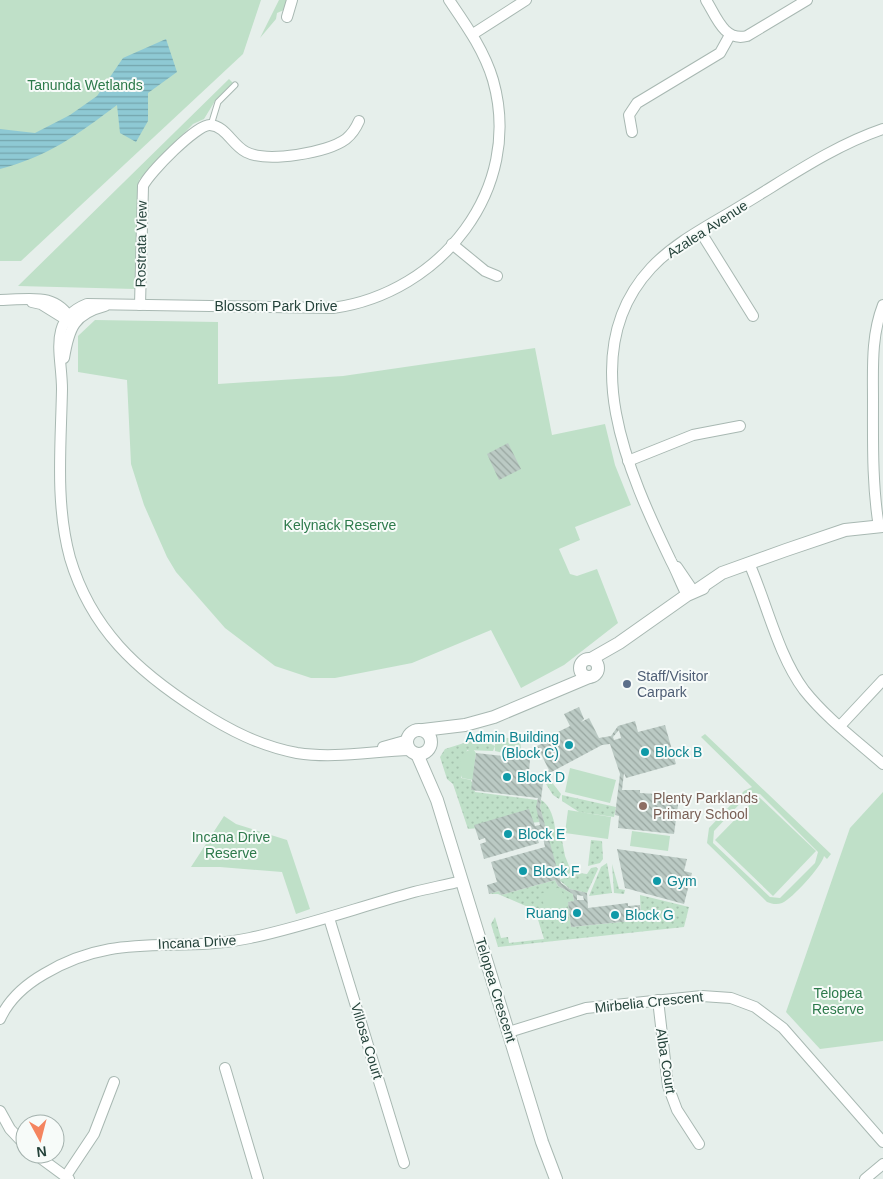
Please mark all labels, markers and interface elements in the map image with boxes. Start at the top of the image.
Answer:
park label: Tanunda Wetlands [27,77,143,93]
street label: Azalea Avenue [664,197,751,261]
street label: Rostrata View [132,200,150,288]
street label: Blossom Park Drive [215,298,338,314]
park label: Kelynack Reserve [284,517,397,533]
place label: Staff/Visitor Carpark [637,668,708,700]
marker: Staff/Visitor Carpark [621,678,633,690]
place label: Admin Building (Block C) [466,729,559,761]
marker: Admin Building (Block C) [563,739,575,751]
place label: Block B [655,744,702,760]
marker: Block B [639,746,651,758]
place label: Block D [517,769,565,785]
marker: Block D [501,771,513,783]
place label: Plenty Parklands Primary School [653,790,758,822]
marker: Plenty Parklands Primary School [637,800,649,812]
place label: Block E [518,826,565,842]
marker: Block E [502,828,514,840]
park label: Incana Drive Reserve [192,829,271,861]
place label: Block F [533,863,580,879]
marker: Block F [517,865,529,877]
place label: Gym [667,873,697,889]
marker: Gym [651,875,663,887]
place label: Ruang [526,905,567,921]
marker: Ruang [571,907,583,919]
place label: Block G [625,907,674,923]
marker: Block G [609,909,621,921]
street label: Incana Drive [157,932,237,952]
street label: Telopea Crescent [472,936,520,1045]
park label: Telopea Reserve [812,985,864,1017]
street label: Mirbelia Crescent [594,988,704,1016]
street label: Villosa Court [348,1001,386,1081]
street label: Alba Court [653,1027,679,1095]
north arrow [15,1114,65,1164]
text: N [36,1143,48,1160]

